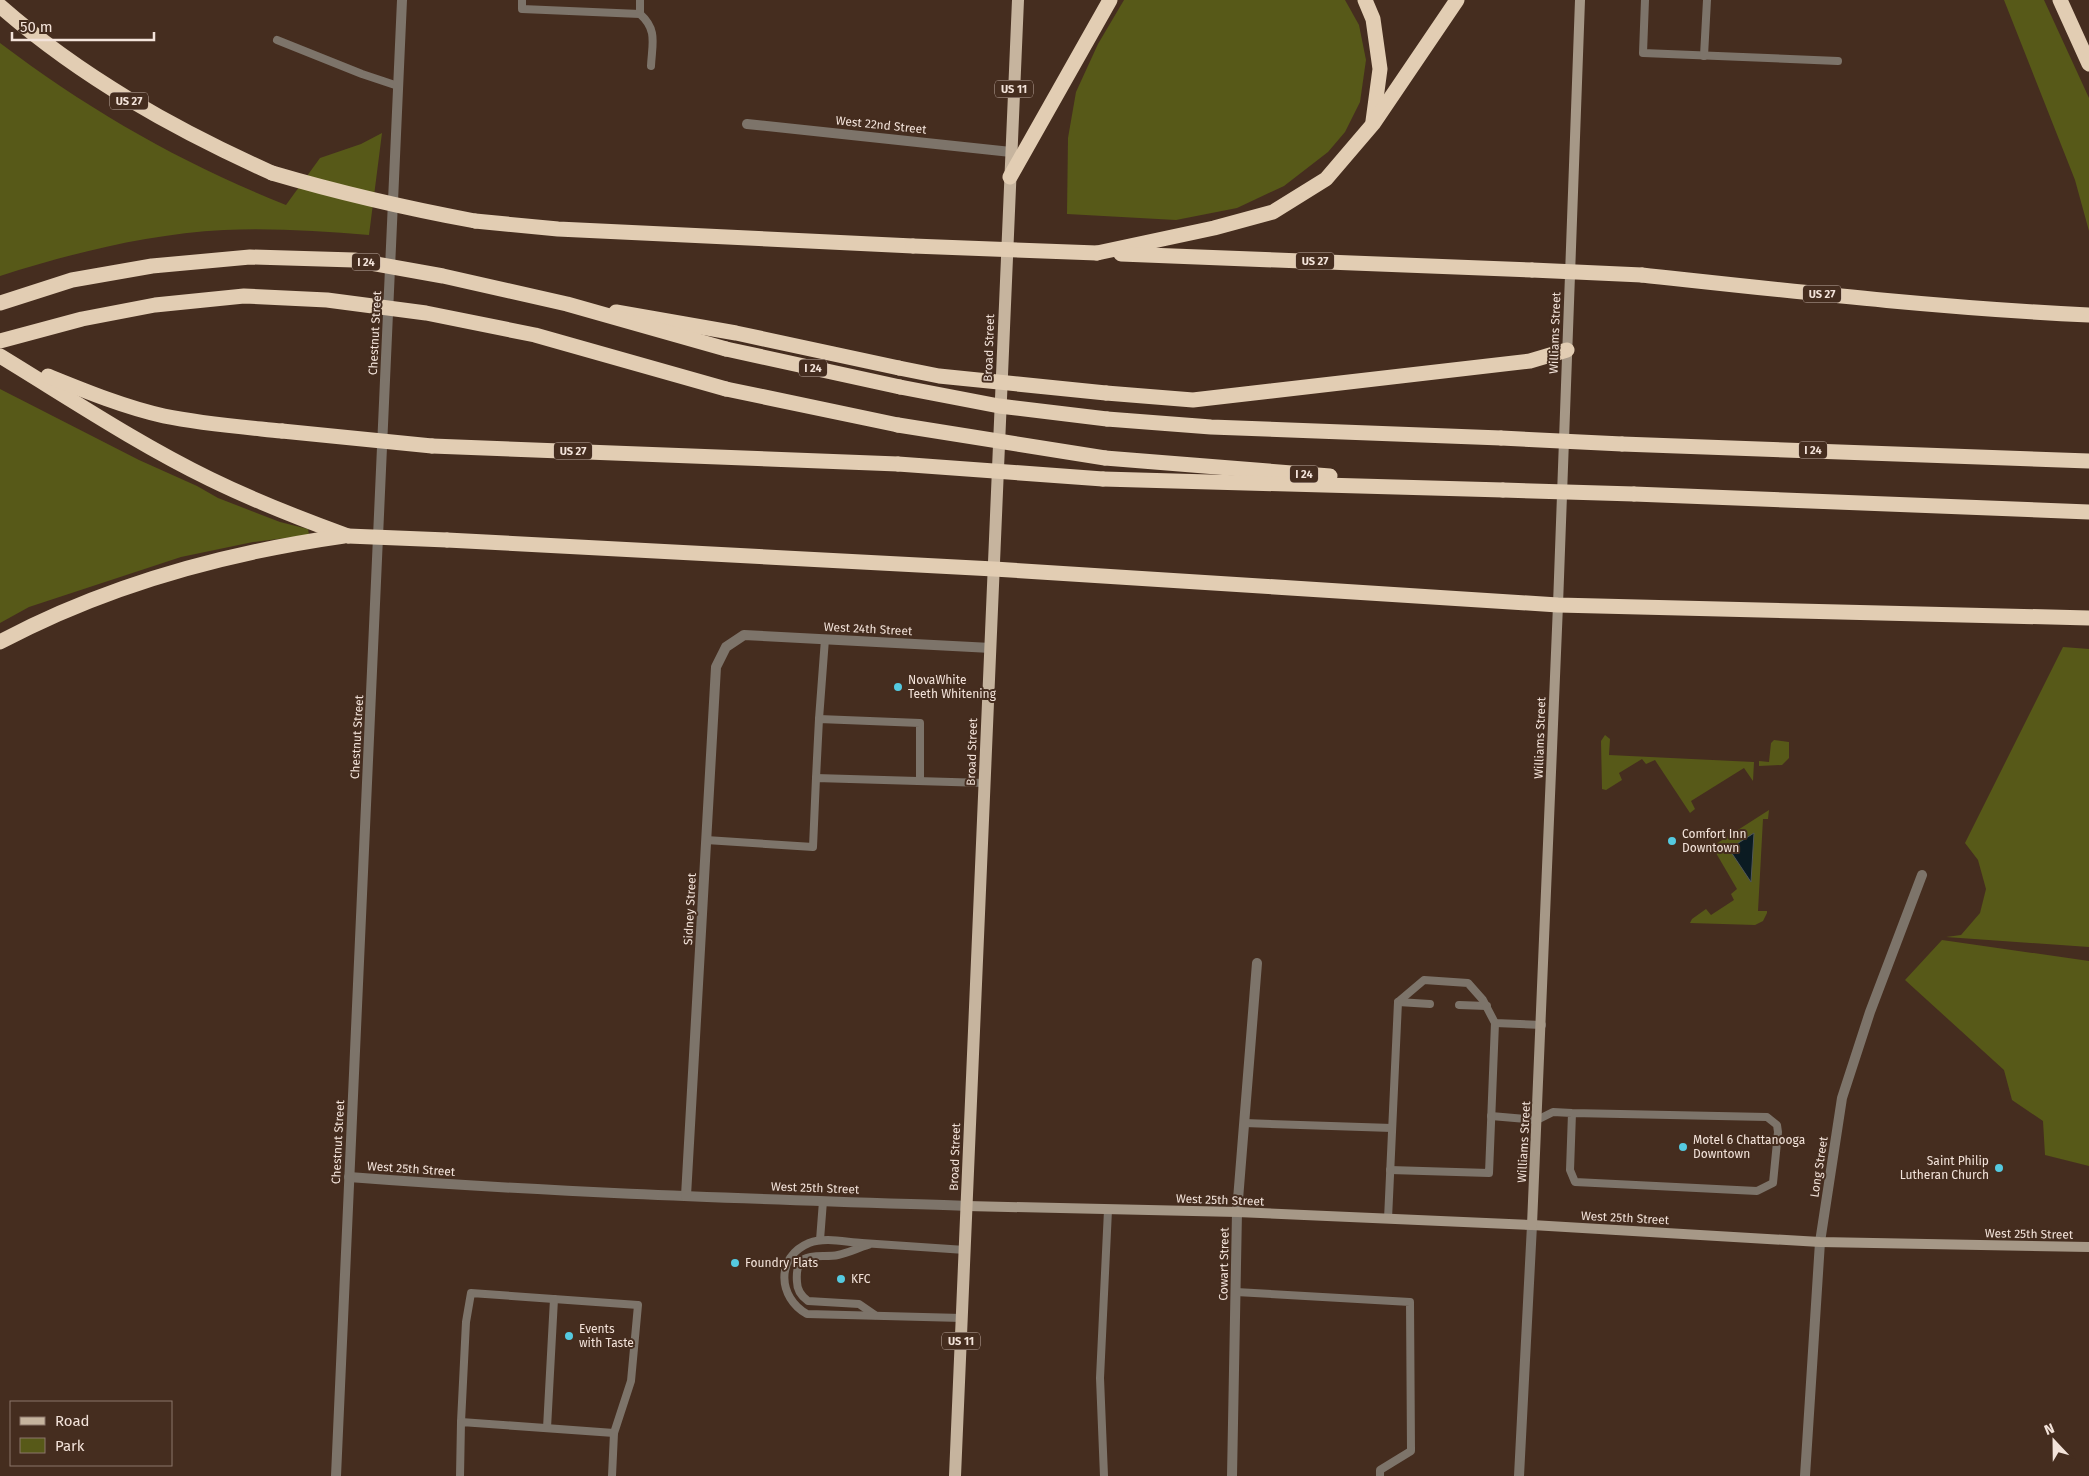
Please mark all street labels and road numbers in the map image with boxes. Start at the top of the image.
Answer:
road number: US 11 [995,80,1033,98]
road number: US 27 [110,92,148,110]
street label: West 22nd Street [835,113,928,137]
road number: US 27 [1296,252,1334,270]
road number: I 24 [352,253,380,270]
road number: US 27 [1803,286,1841,302]
street label: Chestnut Street [366,290,384,375]
street label: Williams Street [1547,291,1563,374]
street label: Broad Street [981,313,997,382]
road number: I 24 [799,359,827,376]
road number: US 27 [554,442,592,460]
road number: I 24 [1799,442,1827,458]
road number: I 24 [1290,466,1318,482]
street label: West 24th Street [823,620,913,638]
street label: Chestnut Street [348,694,366,779]
street label: Williams Street [1532,696,1548,779]
street label: Broad Street [964,717,980,786]
street label: Sidney Street [681,872,699,945]
street label: Chestnut Street [329,1099,347,1184]
street label: Williams Street [1515,1100,1533,1183]
street label: Broad Street [947,1122,963,1191]
street label: Long Street [1807,1135,1831,1199]
street label: West 25th Street [366,1159,456,1179]
street label: West 25th Street [771,1179,860,1197]
street label: West 25th Street [1176,1191,1265,1209]
street label: West 25th Street [1580,1209,1670,1227]
street label: West 25th Street [1985,1226,2074,1242]
street label: Cowart Street [1216,1227,1232,1301]
road number: US 11 [942,1332,980,1350]

